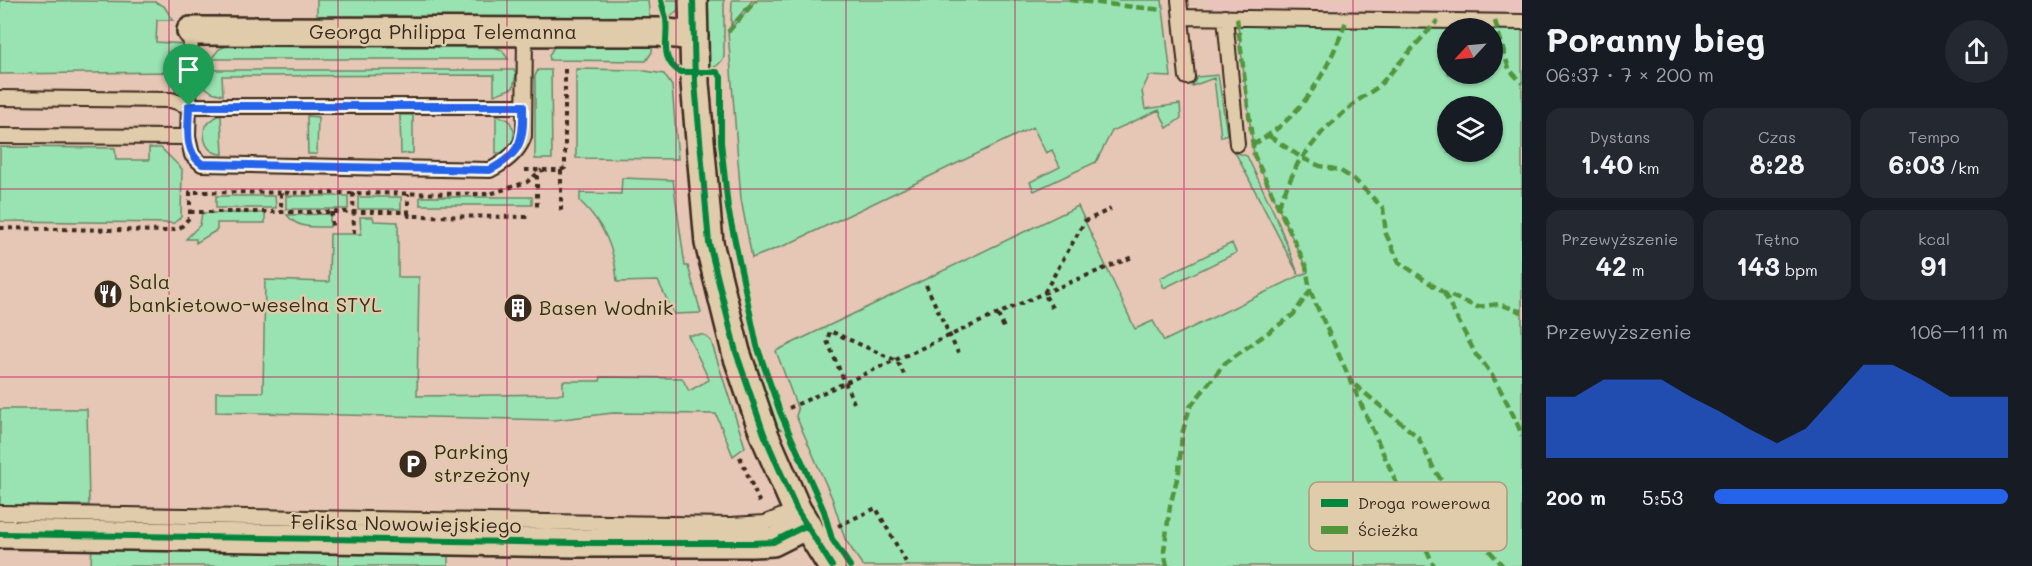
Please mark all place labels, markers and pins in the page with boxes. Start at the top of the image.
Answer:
pin [163,44,214,106]
place label: Sala bankietowo-weselna STYL [129,268,382,317]
restaurant icon: Sala bankietowo-weselna STYL [92,278,124,310]
building icon: Basen Wodnik [502,292,534,324]
place label: Basen Wodnik [539,294,673,320]
place label: Parking strzeżony [434,438,531,487]
parking icon: Parking strzeżony [397,448,429,480]

